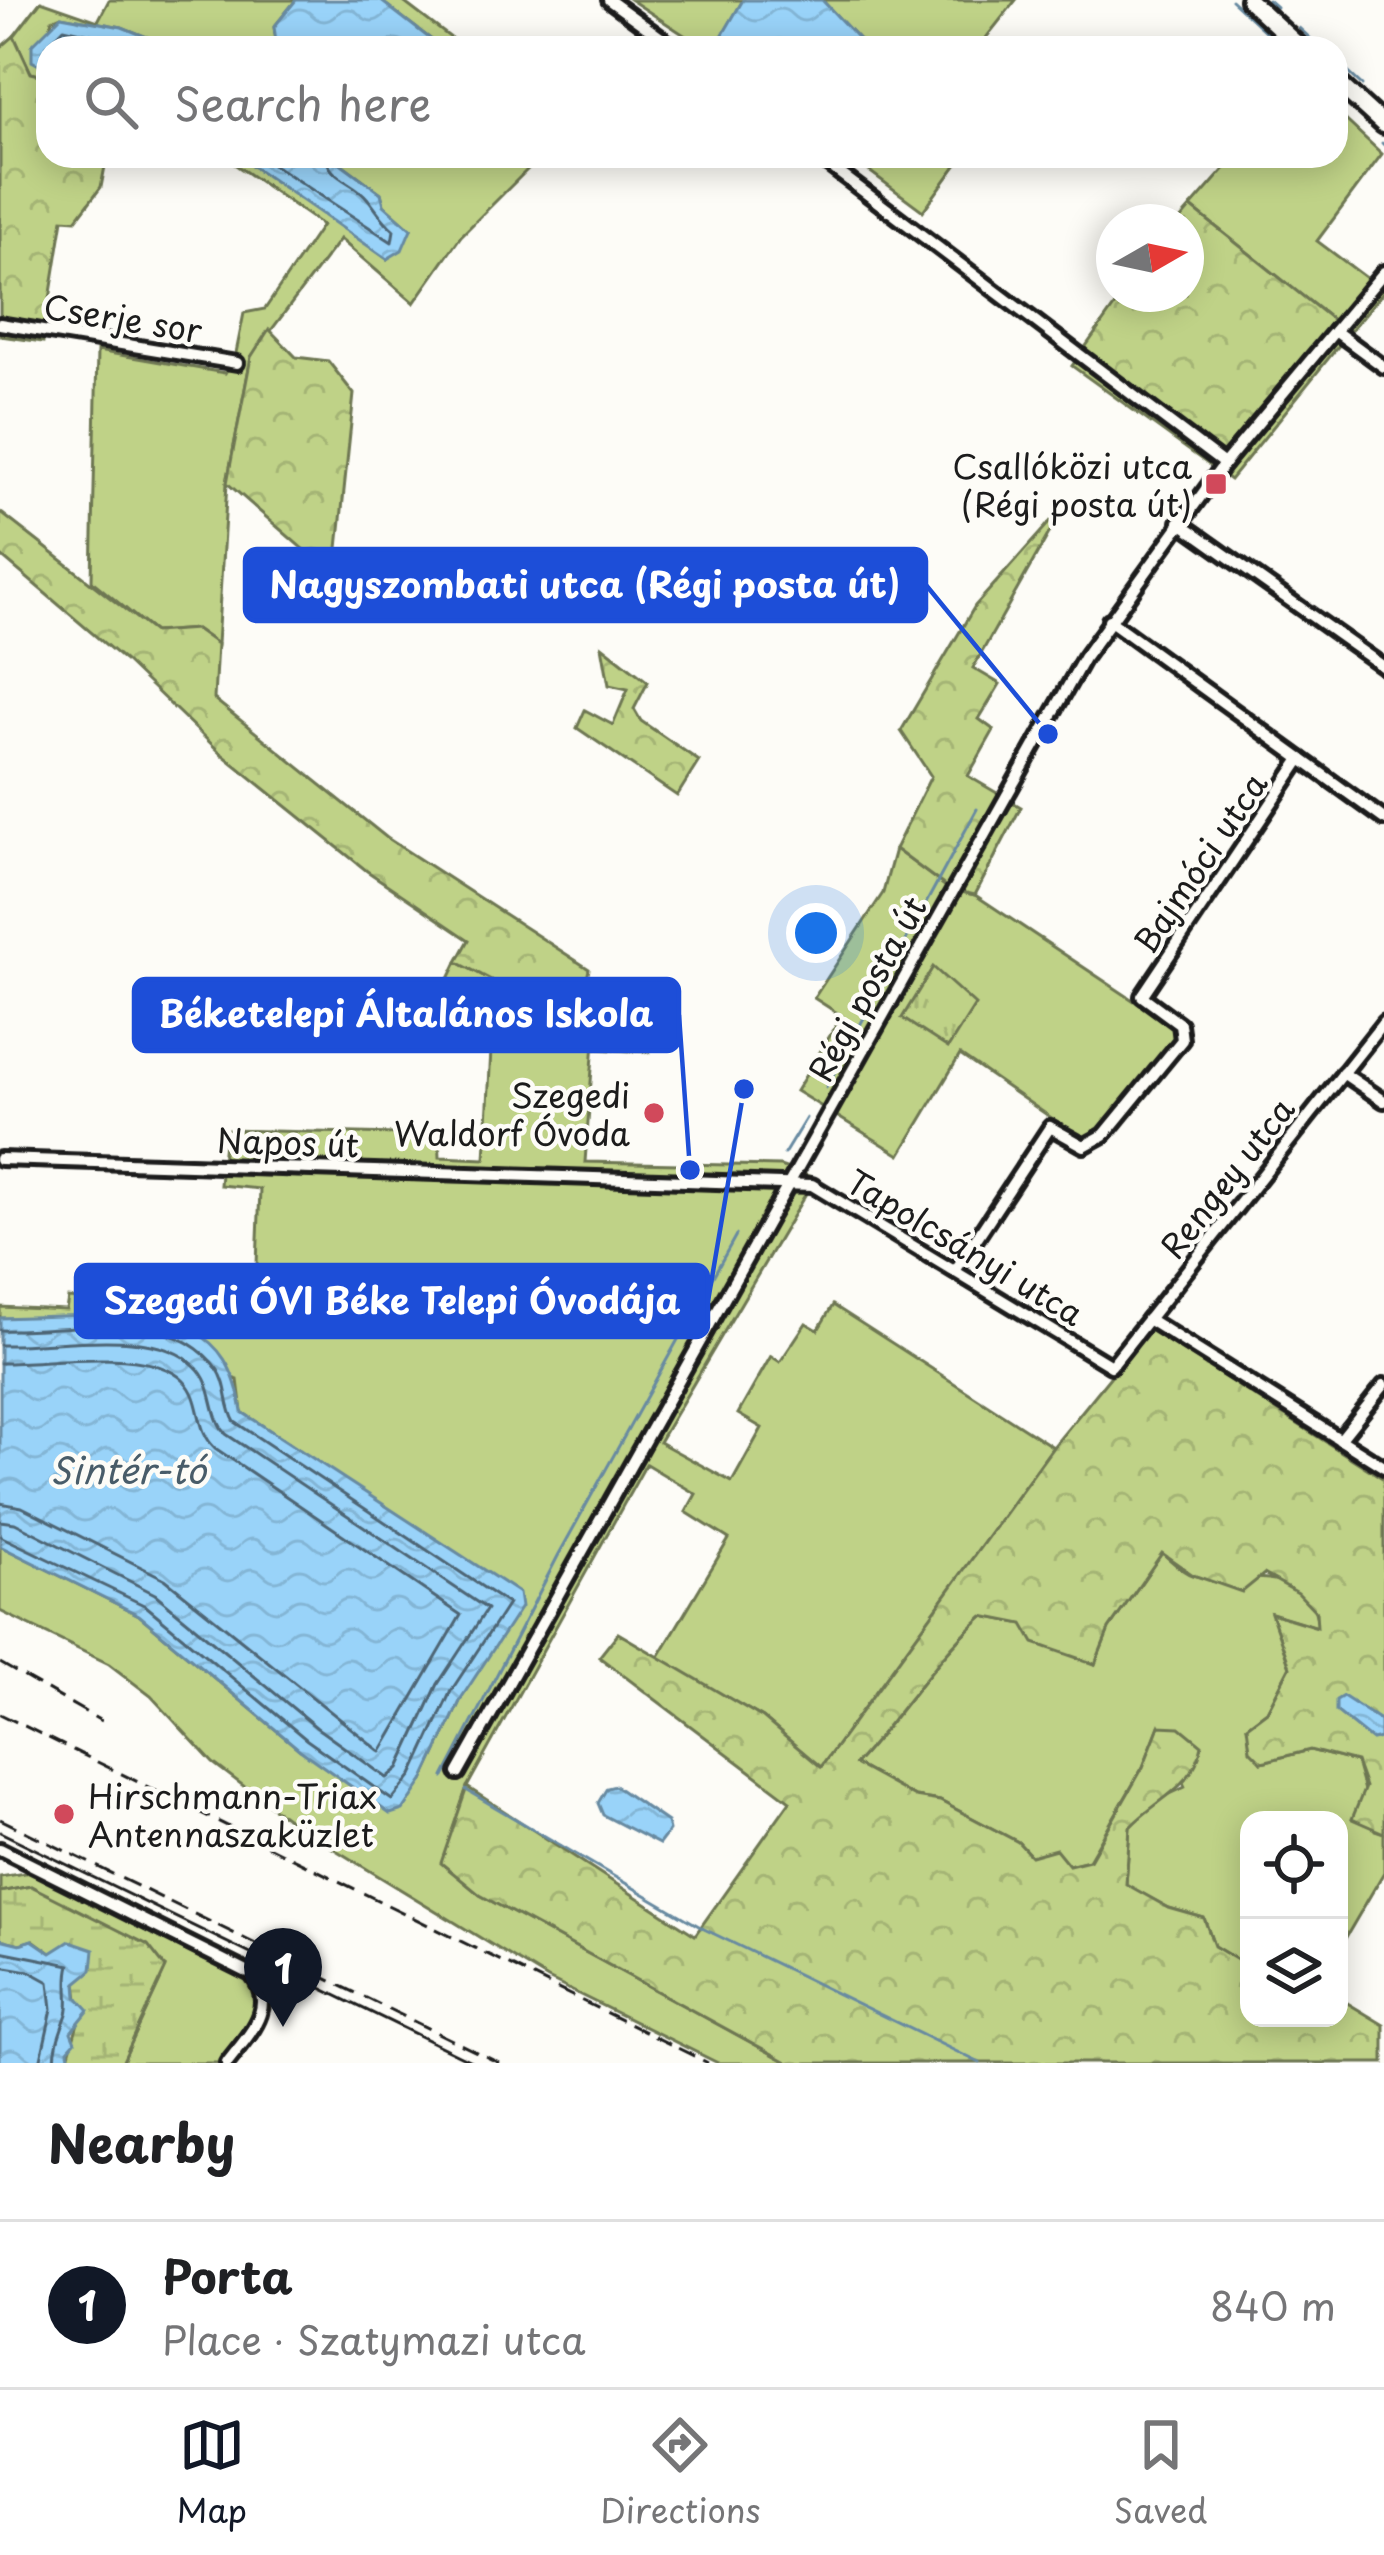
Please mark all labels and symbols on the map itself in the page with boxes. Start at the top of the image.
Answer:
north arrow [1096,204,1204,312]
street label: Cserje sor [40,280,206,354]
place label: Csallóközi utca (Régi posta út) [952,440,1192,528]
marker: Csallóközi utca (Régi posta út) [1203,471,1229,497]
callout: Nagyszombati utca (Régi posta út) [245,549,926,621]
text: Nagyszombati utca (Régi posta út) [270,556,900,610]
street label: Bajmóci utca [1120,761,1278,963]
street label: Régi posta út [794,886,938,1090]
your location [786,903,846,963]
callout: Béketelepi Általános Iskola [134,979,679,1051]
text: Béketelepi Általános Iskola [159,985,654,1039]
place label: Szegedi Waldorf Óvoda [394,1069,631,1157]
street label: Rengey utca [1147,1085,1305,1268]
marker: Szegedi Waldorf Óvoda [641,1100,667,1126]
street label: Napos út [216,1114,360,1168]
street label: Tapolcsányi utca [838,1155,1094,1337]
callout: Szegedi ÓVI Béke Telepi Óvodája [76,1265,708,1337]
text: Szegedi ÓVI Béke Telepi Óvodája [103,1272,681,1326]
water label: Sintér-tó [50,1442,209,1496]
place label: Hirschmann-Triax Antennaszaküzlet [88,1770,377,1858]
marker: Hirschmann-Triax Antennaszaküzlet [51,1801,77,1827]
pin: 1 [244,1928,322,2027]

